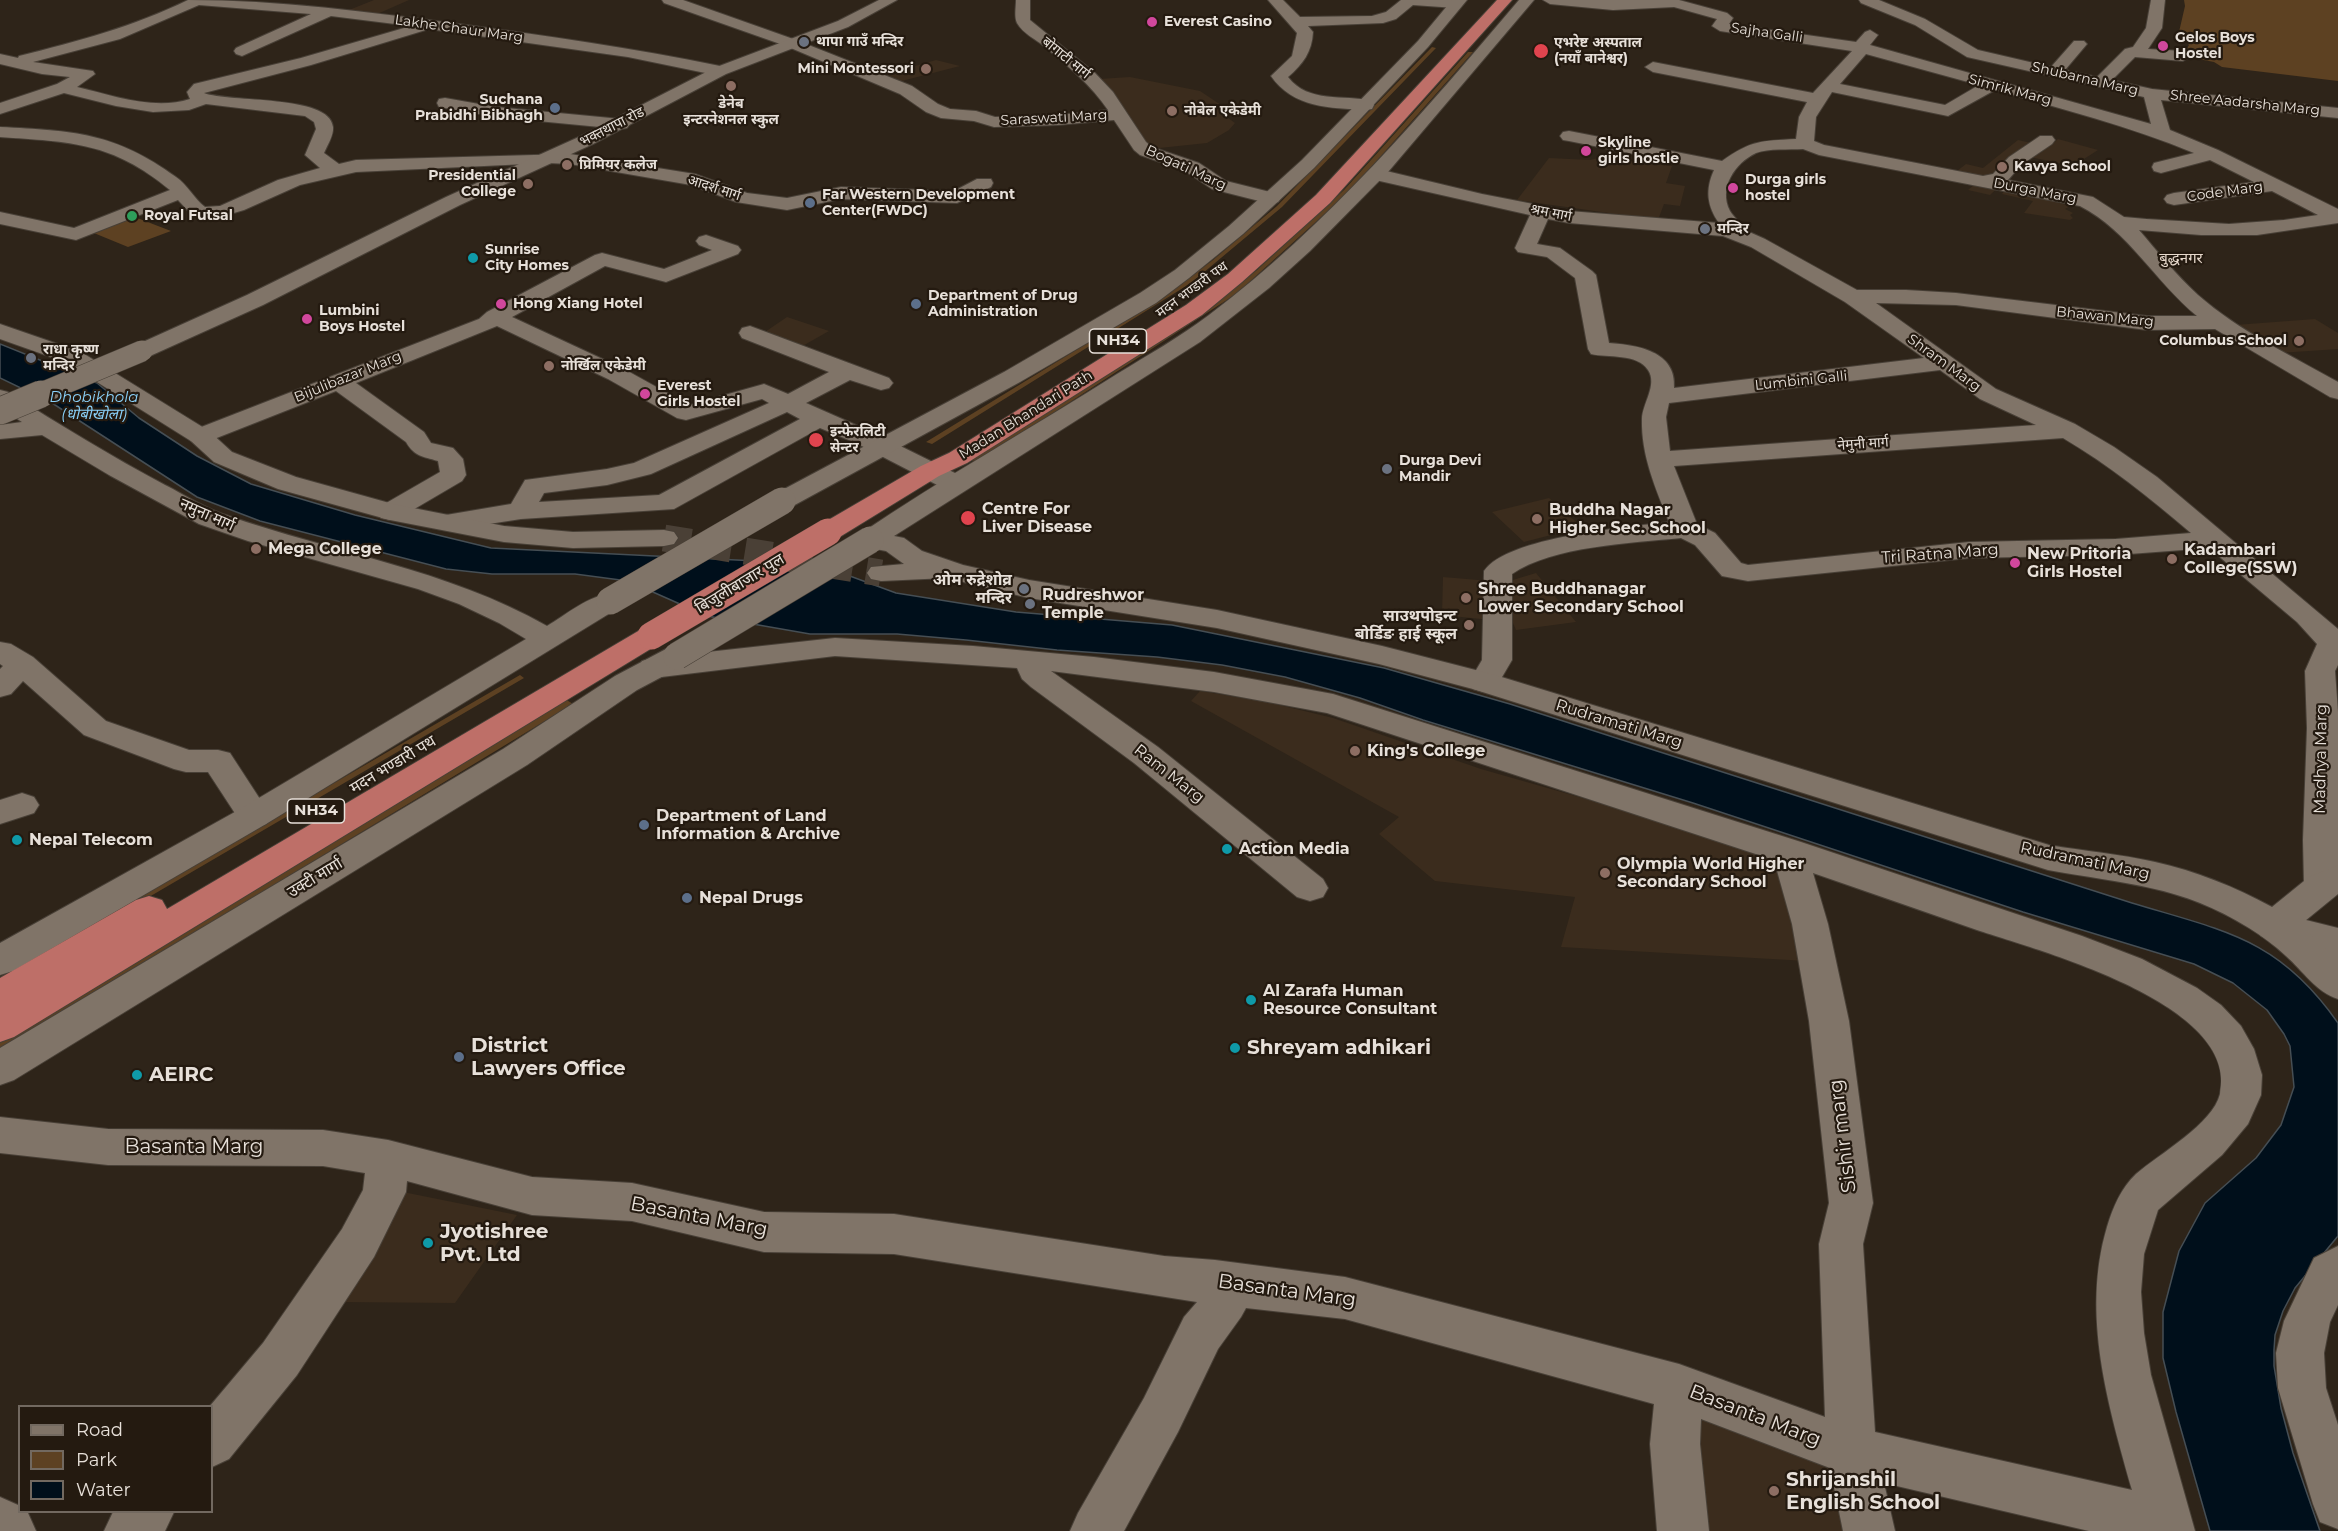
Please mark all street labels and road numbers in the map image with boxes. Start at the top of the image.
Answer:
street label: Lakhe Chaur Marg [394,12,524,46]
street label: Sajha Galli [1730,20,1804,46]
street label: बोगाटी मार्ग [1038,33,1094,83]
street label: Shubarna Marg [2030,59,2140,99]
street label: Simrik Marg [1967,71,2053,109]
street label: Shree Aadarsha Marg [2169,87,2321,119]
street label: भक्तथापा रोड [577,104,647,150]
street label: Saraswati Marg [1000,107,1108,129]
street label: Bogati Marg [1143,142,1229,194]
street label: आदर्श मार्ग [685,172,743,204]
street label: Durga Marg [1992,175,2078,207]
street label: Code Marg [2186,178,2264,206]
street label: श्रम मार्ग [1529,201,1573,225]
street label: मदन भण्डारी पथ [1153,258,1231,322]
street label: Bhawan Marg [2055,304,2155,330]
road number: NH34 [1090,329,1146,353]
street label: Shram Marg [1904,331,1984,395]
street label: Bijulibazar Marg [292,348,404,406]
street label: Madan Bhandari Path [956,367,1096,463]
street label: Lumbini Galli [1754,368,1848,394]
street label: नेमुनी मार्ग [1837,434,1889,454]
street label: नमुना मार्ग [176,494,238,536]
street label: Tri Ratna Marg [1881,540,1999,568]
street label: बिजुलीबाजार पुल [692,550,788,618]
street label: Rudramati Marg [1553,696,1685,752]
street label: Madhya Marg [2310,704,2332,814]
street label: मदन भण्डारी पथ [347,732,439,798]
street label: Ram Marg [1130,741,1208,807]
road number: NH34 [288,799,344,823]
street label: Rudramati Marg [2019,838,2151,884]
street label: उक्टी मार्गा [284,854,346,902]
street label: Sishir marg [1824,1078,1862,1194]
street label: Basanta Marg [124,1135,264,1159]
street label: Basanta Marg [628,1192,770,1242]
street label: Basanta Marg [1216,1269,1358,1313]
street label: Basanta Marg [1686,1380,1824,1452]

